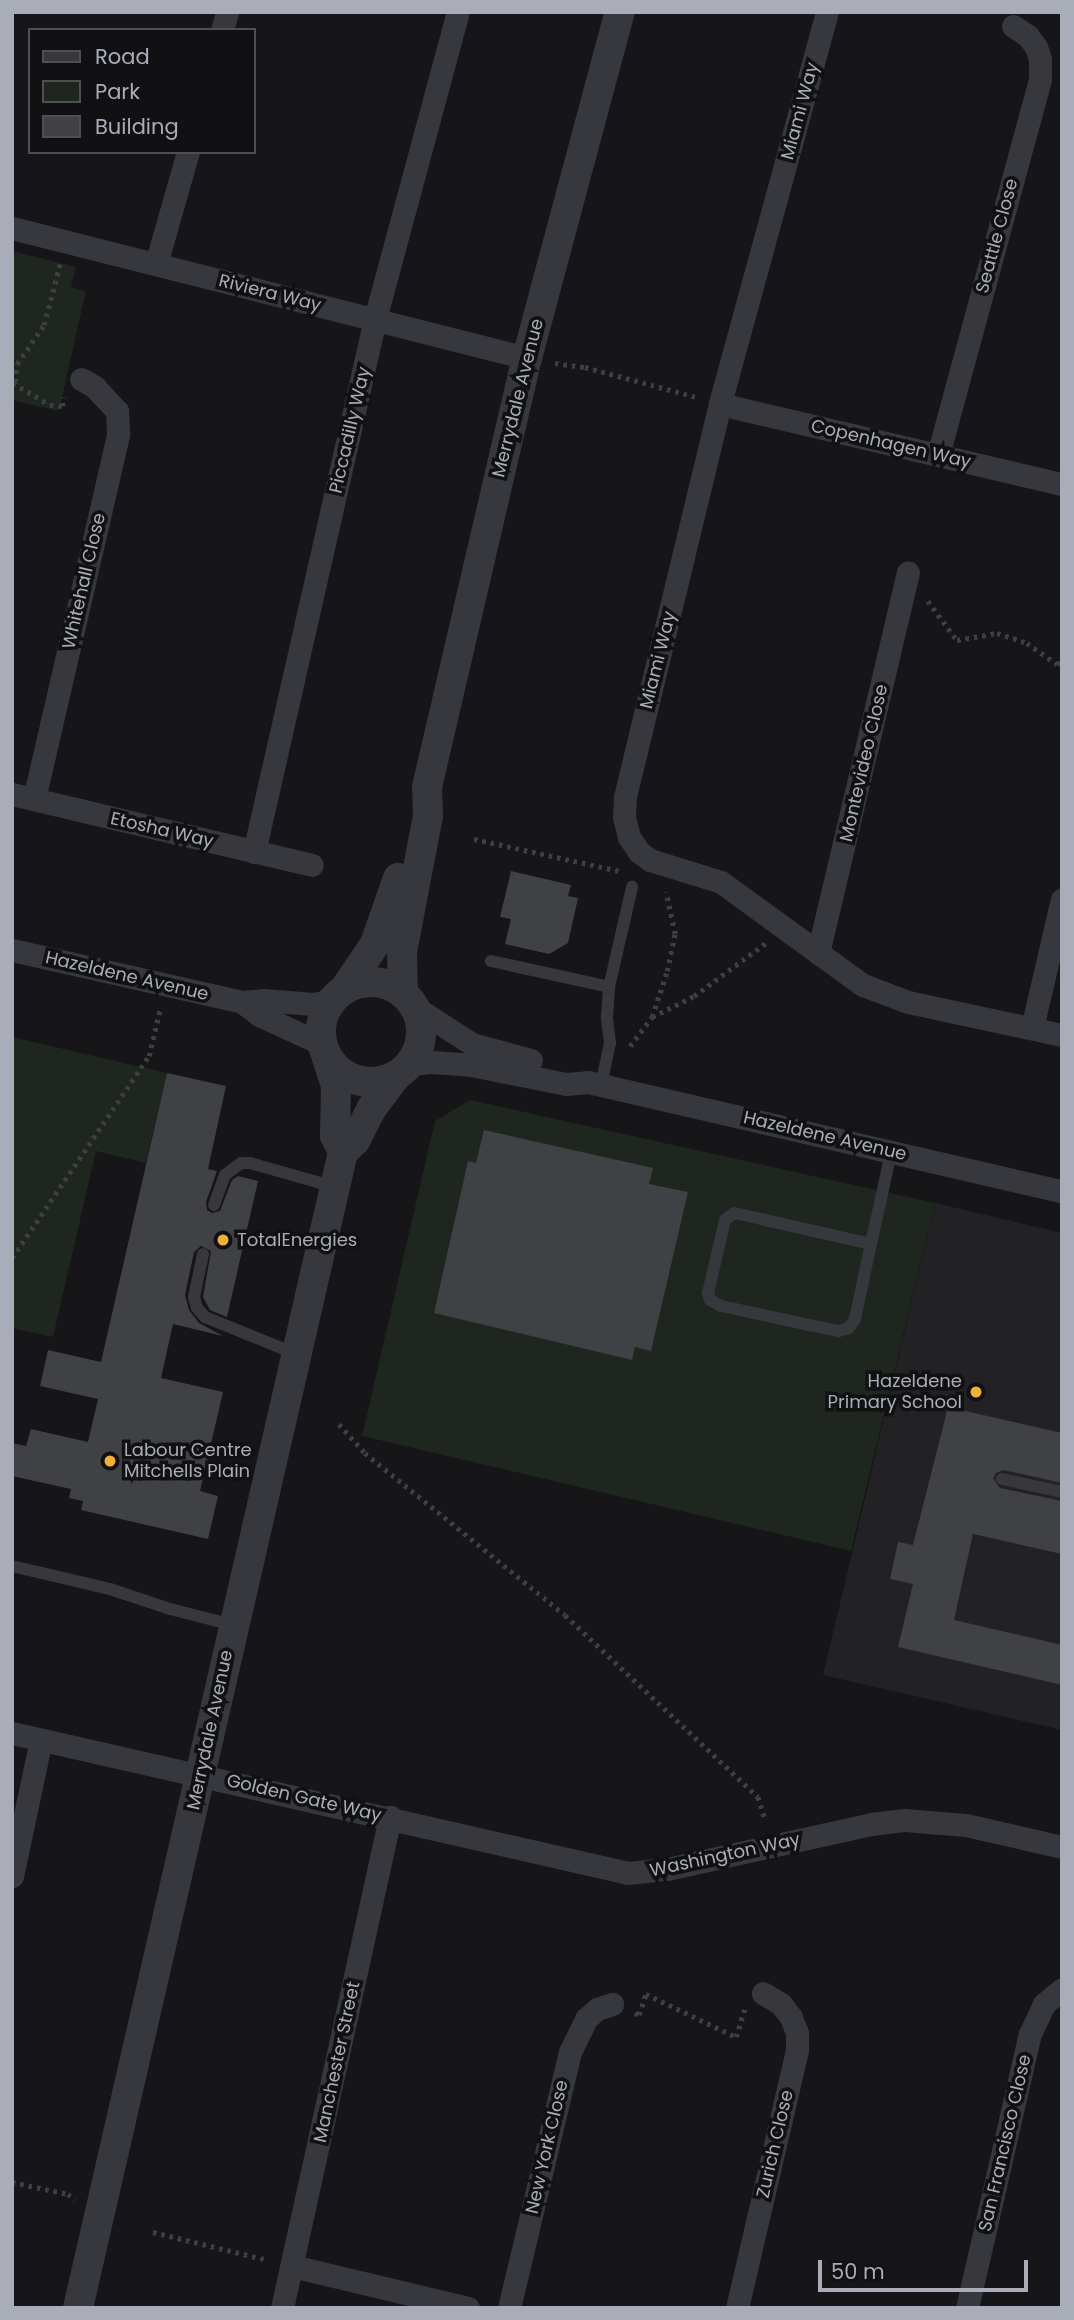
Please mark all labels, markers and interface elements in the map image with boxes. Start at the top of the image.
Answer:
legend [28,28,256,154]
text: Road [95,42,150,71]
street label: Miami Way [777,60,823,162]
text: Park [95,77,140,106]
text: Building [95,112,179,141]
street label: Seattle Close [971,176,1023,296]
street label: Riviera Way [217,270,323,316]
street label: Merrydale Avenue [488,317,548,479]
street label: Piccadilly Way [325,365,375,495]
street label: Copenhagen Way [809,415,973,473]
street label: Whitehall Close [58,511,110,651]
street label: Miami Way [635,609,681,711]
street label: Montevideo Close [835,682,893,844]
street label: Etosha Way [108,808,216,852]
street label: Hazeldene Avenue [43,947,211,1005]
street label: Hazeldene Avenue [741,1107,909,1165]
place label: TotalEnergies [237,1229,357,1251]
marker: TotalEnergies [215,1232,231,1248]
place label: Hazeldene Primary School [828,1371,962,1414]
marker: Hazeldene Primary School [968,1384,984,1400]
place label: Labour Centre Mitchells Plain [124,1440,252,1482]
marker: Labour Centre Mitchells Plain [102,1453,118,1469]
street label: Merrydale Avenue [183,1648,237,1812]
street label: Golden Gate Way [225,1770,383,1826]
street label: Washington Way [648,1829,802,1881]
street label: Manchester Street [309,1979,365,2145]
street label: San Francisco Close [974,2052,1036,2234]
street label: New York Close [521,2078,573,2216]
street label: Zurich Close [752,2088,798,2200]
scale bar [822,2246,1032,2290]
text: 50 m [831,2257,885,2286]

